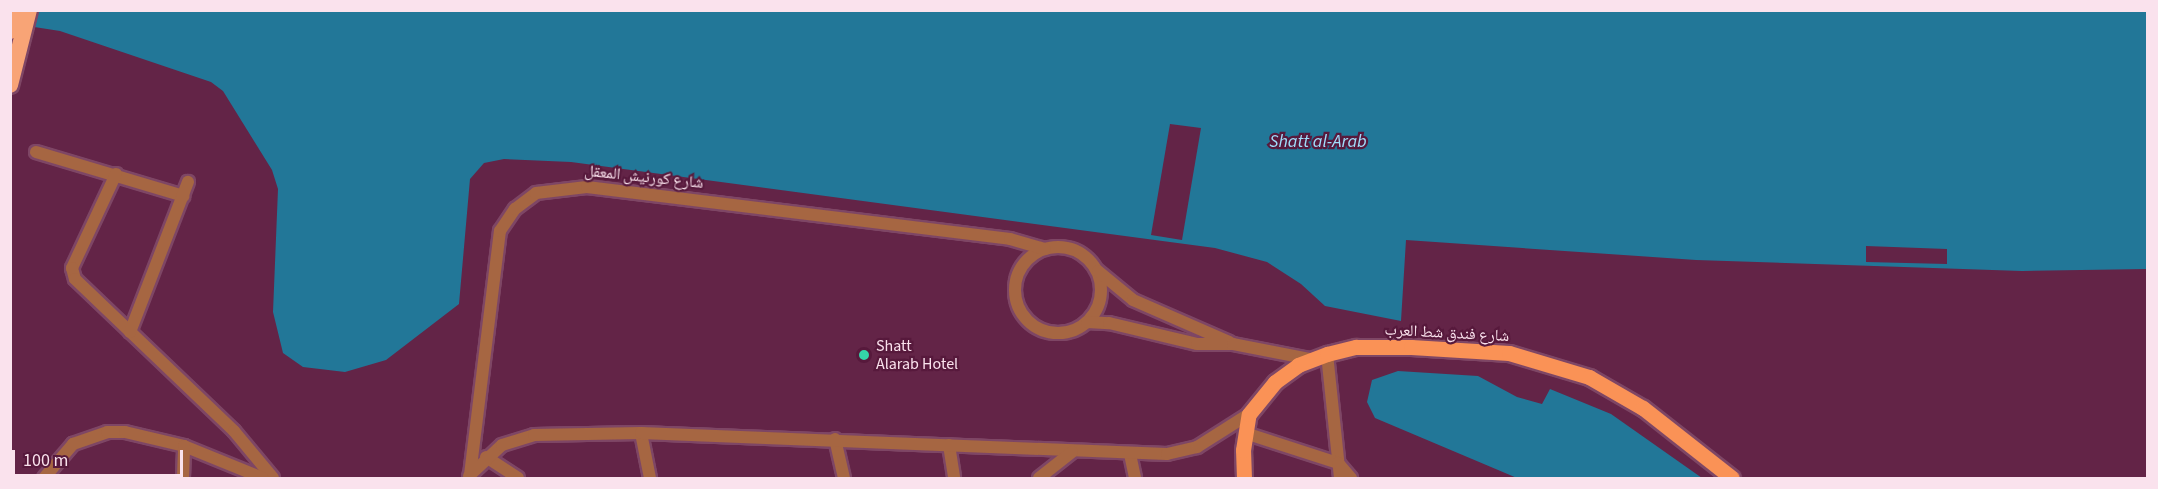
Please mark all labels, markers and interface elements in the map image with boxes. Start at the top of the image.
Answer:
water label: Shatt al-Arab [1269,131,1367,153]
street label: شارع كورنيش المعقل [584,161,704,193]
street label: شارع فندق شط العرب [1384,320,1510,346]
place label: Shatt Alarab Hotel [876,336,958,374]
marker: Shatt Alarab Hotel [857,348,871,362]
scale bar [15,438,186,476]
text: 100 m [23,448,68,473]

